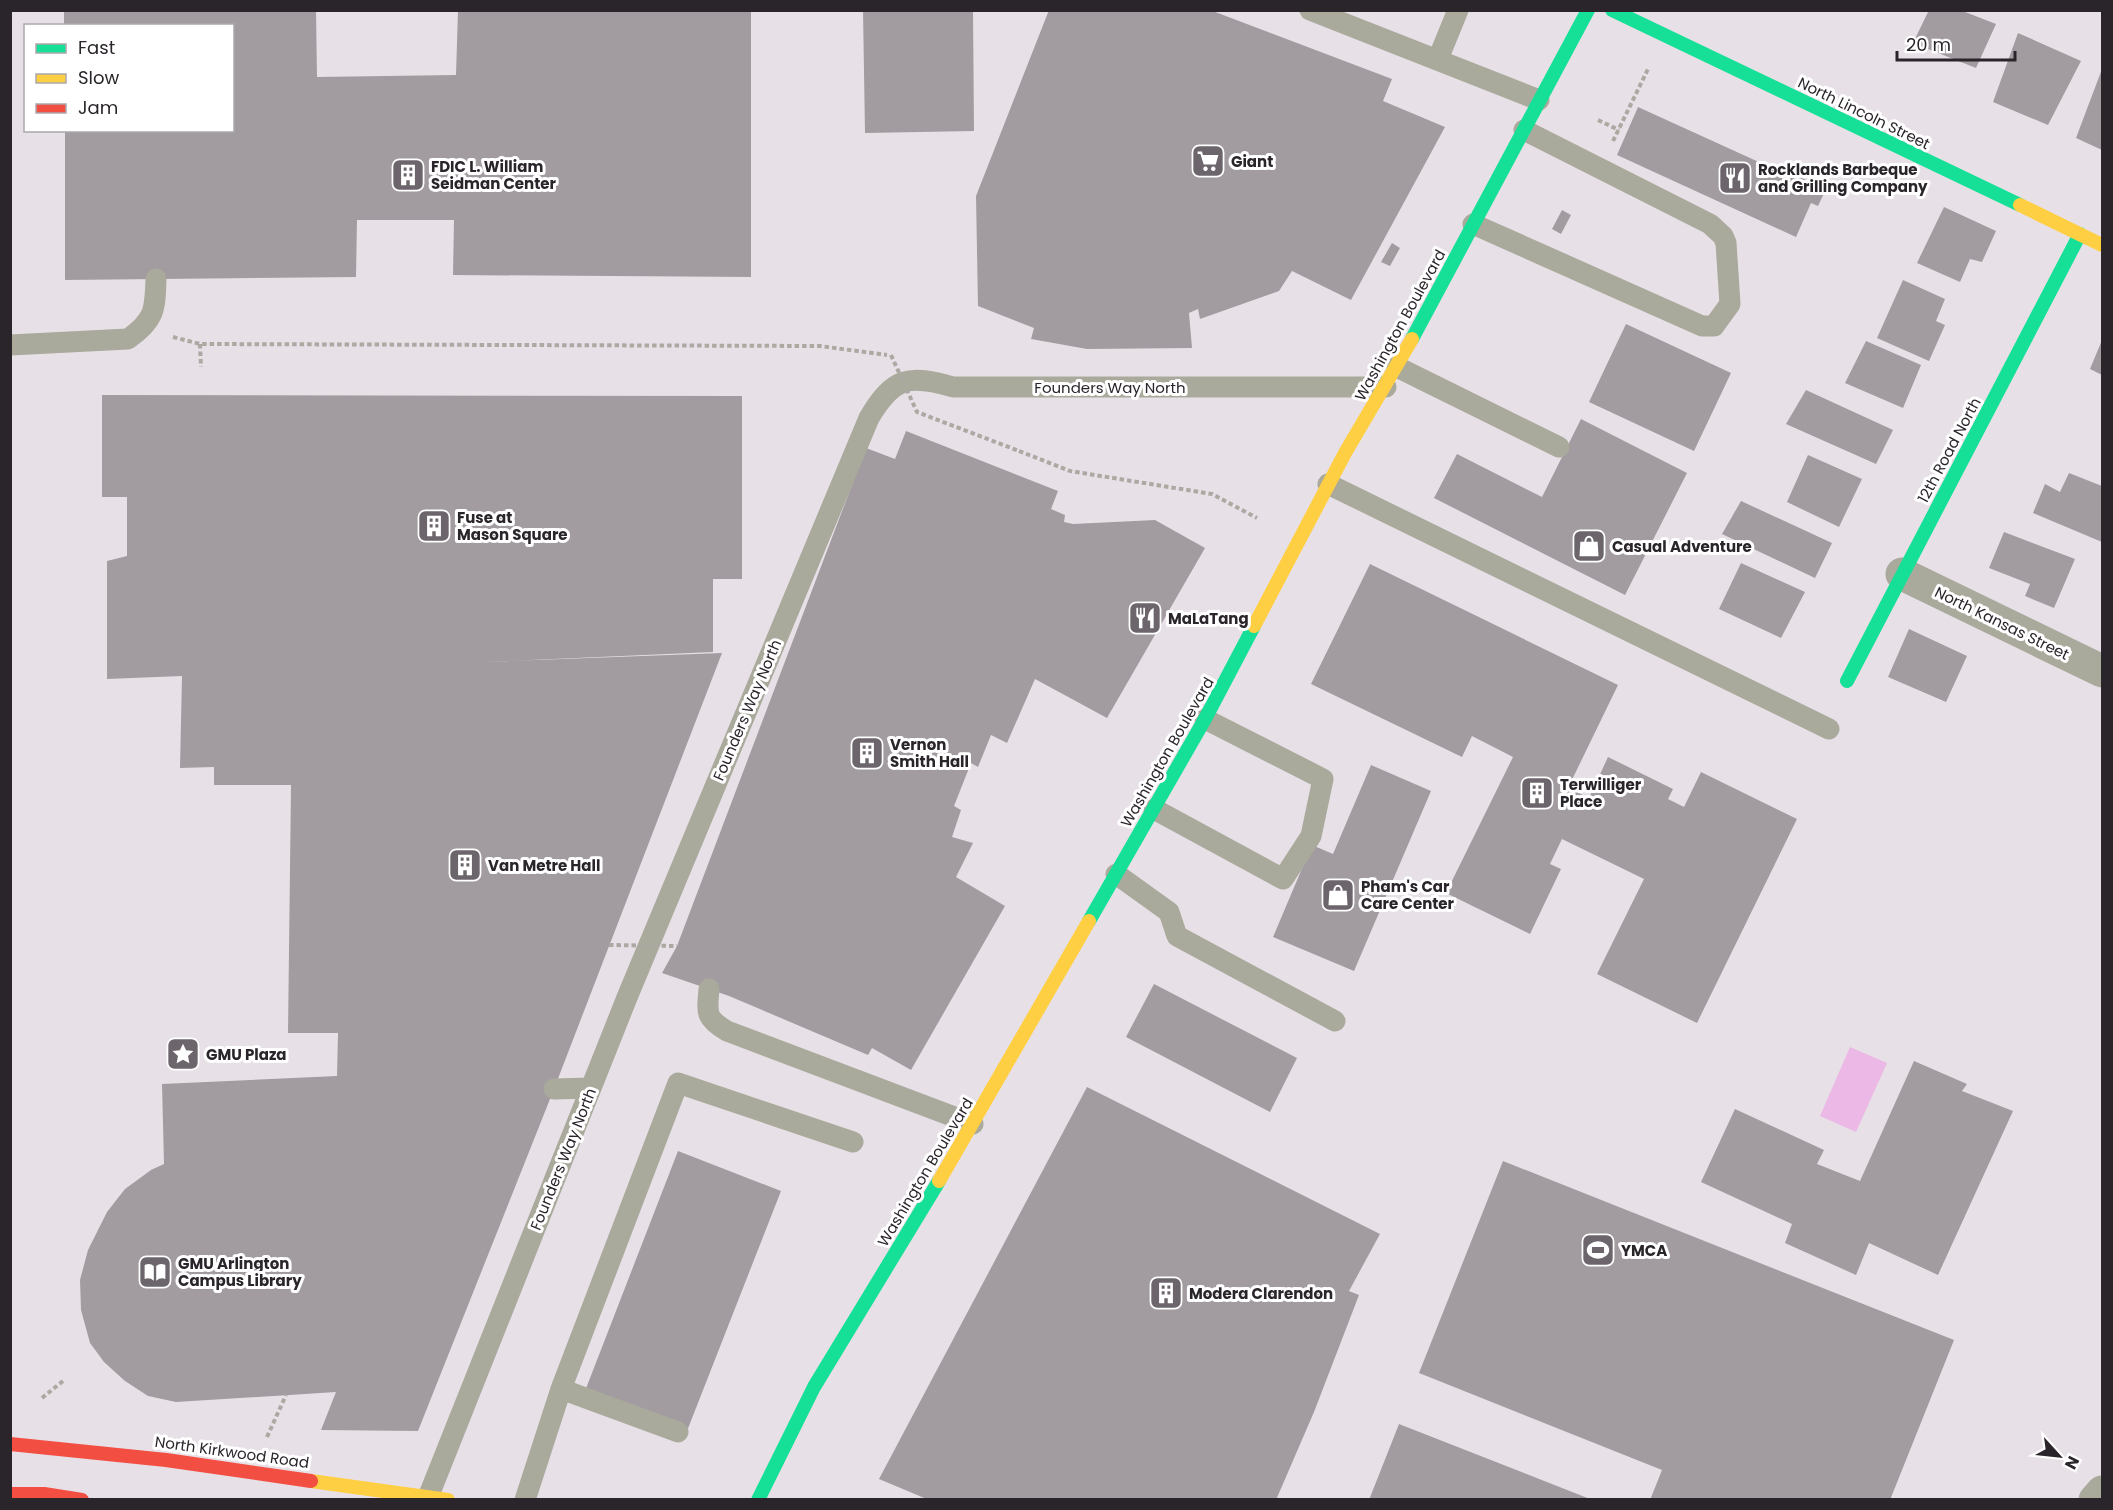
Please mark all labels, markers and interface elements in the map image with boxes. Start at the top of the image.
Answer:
legend [24,24,234,132]
scale bar [1897,24,2016,62]
text: 20 m [1906,32,1951,57]
text: Fast [78,35,115,60]
text: Slow [78,65,120,90]
street label: North Lincoln Street [1794,72,1934,154]
text: Jam [78,95,118,120]
supermarket icon: Giant [1190,143,1226,179]
place label: Giant [1231,151,1273,172]
place label: FDIC L. William Seidman Center [431,156,557,194]
building icon: FDIC L. William Seidman Center [390,157,426,193]
place label: Rocklands Barbeque and Grilling Company [1758,159,1928,197]
restaurant icon: Rocklands Barbeque and Grilling Company [1717,160,1753,196]
street label: Washington Boulevard [1350,246,1450,404]
street label: Founders Way North [1034,377,1186,398]
street label: 12th Road North [1912,394,1986,506]
place label: Fuse at Mason Square [457,507,568,545]
building icon: Fuse at Mason Square [416,508,452,544]
shop icon: Casual Adventure [1571,528,1607,564]
place label: Casual Adventure [1612,536,1752,557]
street label: North Kansas Street [1931,581,2073,665]
restaurant icon: MaLaTang [1127,600,1163,636]
place label: MaLaTang [1168,608,1249,629]
street label: Founders Way North [708,636,786,784]
street label: Washington Boulevard [1115,673,1219,831]
place label: Vernon Smith Hall [890,734,969,772]
building icon: Vernon Smith Hall [849,735,885,771]
place label: Terwilliger Place [1560,774,1642,812]
building icon: Terwilliger Place [1519,775,1555,811]
building icon: Van Metre Hall [447,847,483,883]
place label: Van Metre Hall [488,855,600,876]
place label: Pham's Car Care Center [1361,876,1455,914]
shop icon: Pham's Car Care Center [1320,877,1356,913]
place icon: GMU Plaza [165,1036,201,1072]
place label: GMU Plaza [206,1044,287,1065]
street label: Founders Way North [525,1085,601,1233]
street label: Washington Boulevard [872,1094,978,1250]
sports icon: YMCA [1580,1232,1616,1268]
place label: YMCA [1621,1240,1667,1261]
place label: GMU Arlington Campus Library [178,1253,302,1291]
library icon: GMU Arlington Campus Library [137,1254,173,1290]
building icon: Modera Clarendon [1148,1275,1184,1311]
place label: Modera Clarendon [1189,1283,1333,1304]
north arrow [2029,1426,2089,1486]
street label: North Kirkwood Road [154,1431,310,1473]
text: N [2059,1452,2085,1473]

